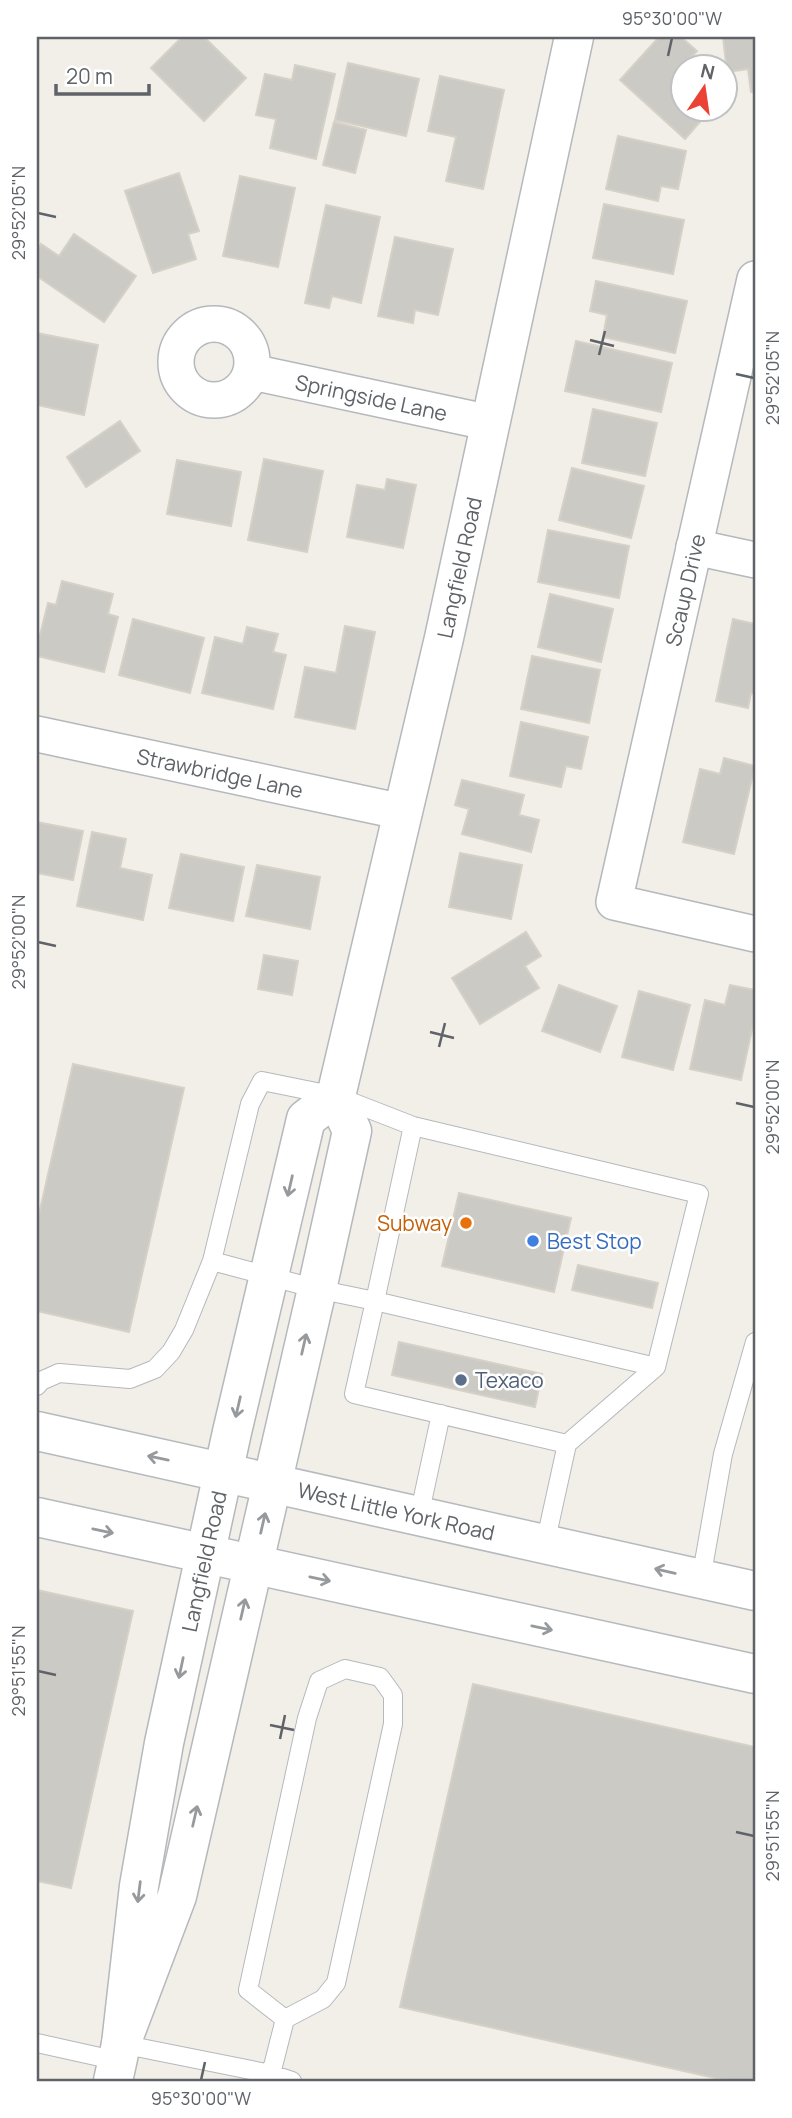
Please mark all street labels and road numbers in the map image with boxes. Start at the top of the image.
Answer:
street label: Springside Lane [293,368,450,427]
street label: Langfield Road [430,495,488,641]
street label: Scaup Drive [658,531,712,649]
street label: Strawbridge Lane [134,742,306,804]
street label: West Little York Road [295,1475,498,1547]
street label: Langfield Road [175,1488,233,1634]

